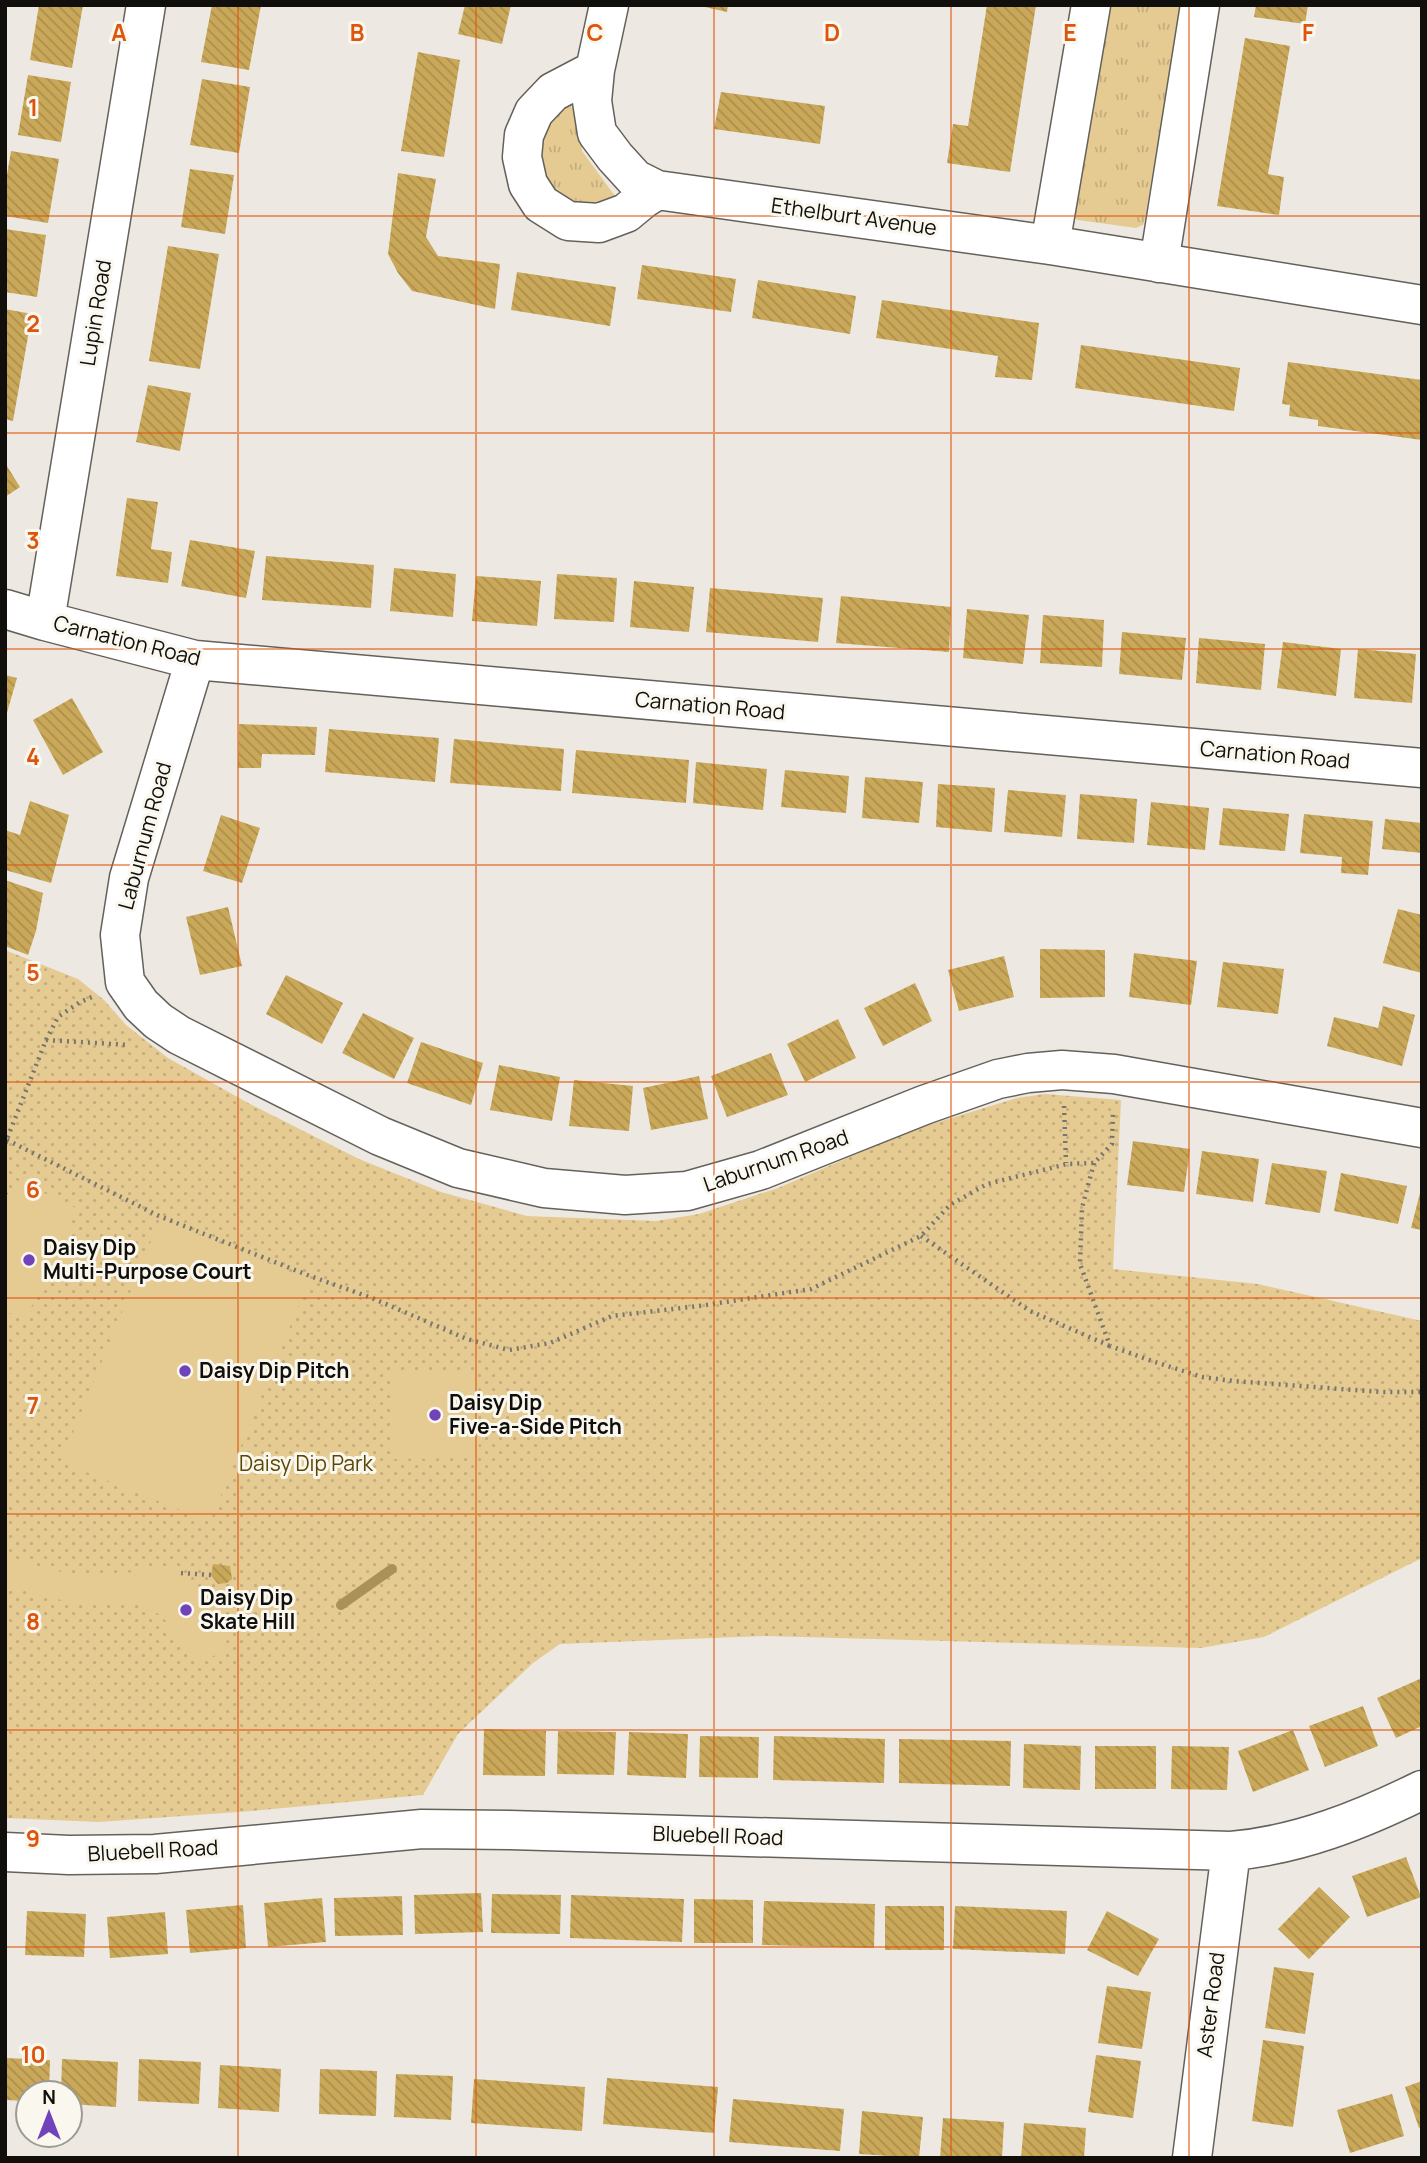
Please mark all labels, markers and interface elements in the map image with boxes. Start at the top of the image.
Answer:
text: A [111,16,127,48]
text: B [350,16,364,48]
text: C [587,16,604,48]
text: D [824,16,840,48]
text: E [1063,16,1077,48]
text: F [1302,16,1314,48]
text: 1 [28,91,38,123]
street label: Ethelburt Avenue [769,191,939,241]
street label: Lupin Road [73,258,117,368]
text: 2 [26,307,40,339]
text: 3 [26,524,40,556]
street label: Carnation Road [51,608,204,672]
street label: Carnation Road [634,684,786,726]
street label: Carnation Road [1199,733,1351,775]
text: 4 [26,740,40,772]
street label: Laburnum Road [111,759,177,913]
text: 5 [26,956,40,988]
street label: Laburnum Road [699,1122,852,1198]
text: 6 [26,1173,40,1205]
place label: Daisy Dip Multi-Purpose Court [43,1233,252,1285]
marker: Daisy Dip Multi-Purpose Court [21,1252,37,1268]
place label: Daisy Dip Pitch [199,1356,349,1384]
marker: Daisy Dip Pitch [177,1363,193,1379]
place label: Daisy Dip Five-a-Side Pitch [449,1388,622,1440]
text: 7 [27,1389,39,1421]
marker: Daisy Dip Five-a-Side Pitch [427,1407,443,1423]
park label: Daisy Dip Park [239,1449,374,1477]
place label: Daisy Dip Skate Hill [200,1583,295,1635]
marker: Daisy Dip Skate Hill [178,1602,194,1618]
text: 8 [26,1605,40,1637]
street label: Bluebell Road [652,1819,784,1851]
text: 9 [26,1822,40,1854]
street label: Bluebell Road [87,1833,219,1867]
street label: Aster Road [1190,1950,1230,2059]
text: 10 [20,2038,46,2070]
north arrow [14,2079,84,2149]
text: N [42,2084,56,2110]

